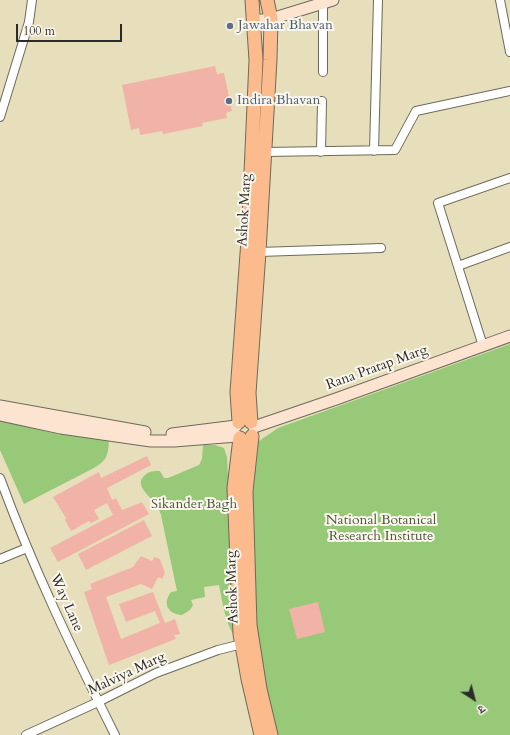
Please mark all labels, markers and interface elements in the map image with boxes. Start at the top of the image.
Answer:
scale bar [18,16,124,42]
place label: Jawahar Bhavan [238,18,333,34]
marker: Jawahar Bhavan [225,21,235,31]
text: 100 m [23,23,55,39]
place label: Indira Bhavan [237,93,320,109]
marker: Indira Bhavan [224,96,234,106]
street label: Ashok Marg [235,173,255,247]
street label: Rana Pratap Marg [324,342,430,394]
park label: Sikander Bagh [151,497,237,513]
park label: National Botanical Research Institute [326,513,436,546]
street label: Ashok Marg [223,550,243,624]
street label: Way Lane [46,571,86,635]
street label: Malviya Marg [86,649,168,699]
north arrow [454,679,494,719]
text: उ [475,701,488,717]

